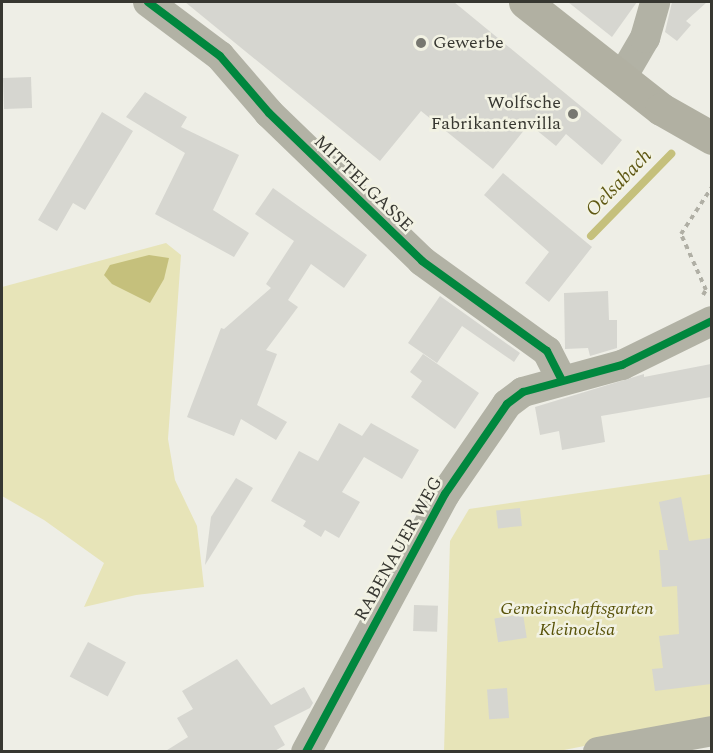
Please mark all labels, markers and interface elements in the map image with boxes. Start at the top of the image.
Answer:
place label: Gewerbe [433,32,504,54]
marker: Gewerbe [414,36,428,50]
place label: Wolfsche Fabrikantenvilla [431,93,561,136]
marker: Wolfsche Fabrikantenvilla [566,107,580,121]
street label: MITTELGASSE [309,131,417,237]
water label: Oelsabach [581,144,657,222]
street label: RABENAUER WEG [350,473,448,625]
park label: Gemeinschaftsgarten Kleinoelsa [500,599,654,642]

